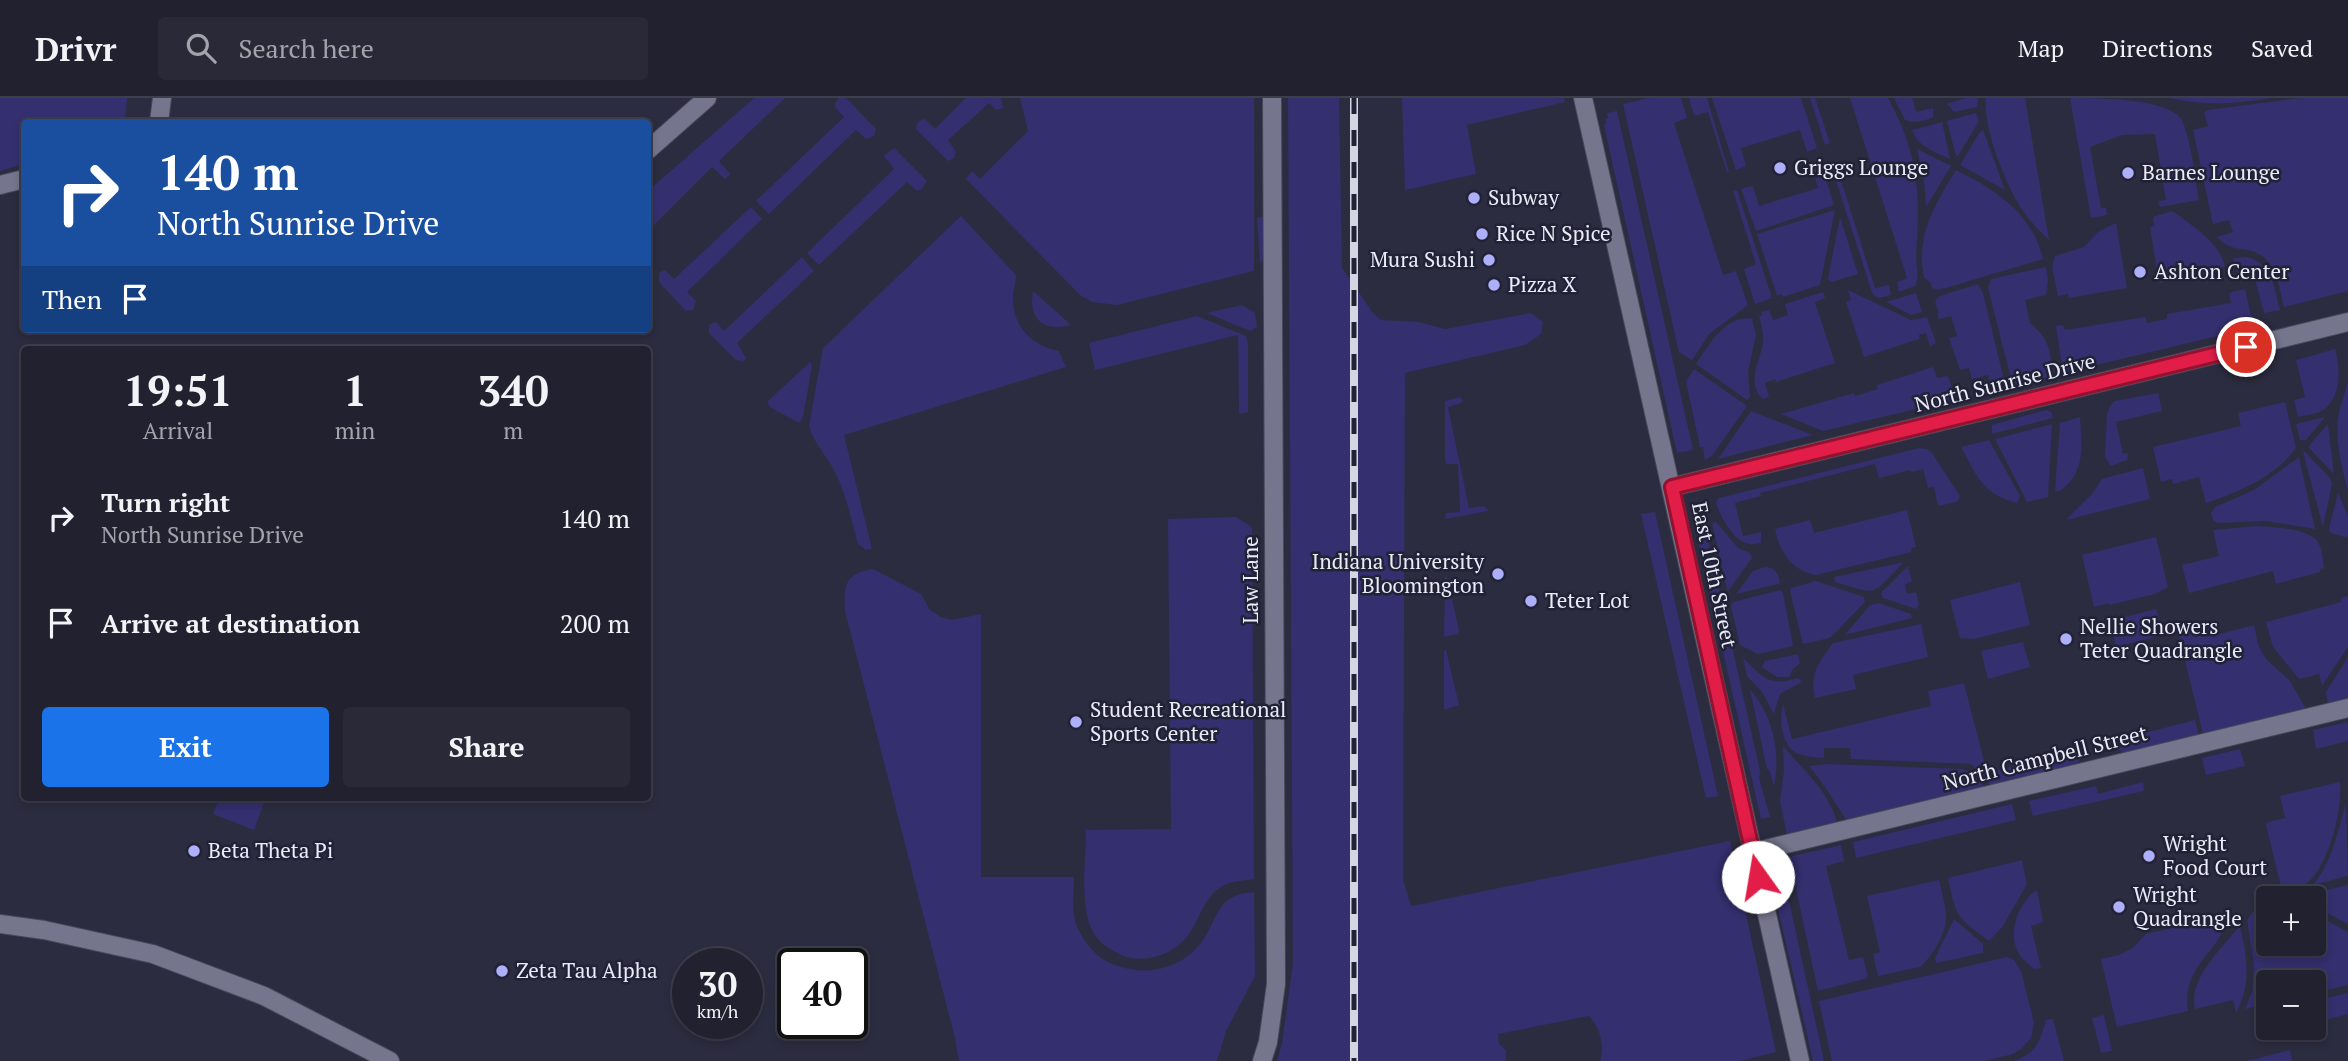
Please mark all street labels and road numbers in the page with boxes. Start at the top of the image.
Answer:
street label: North Sunrise Drive [1911,346,2098,418]
street label: East 10th Street [1686,499,1744,651]
street label: Law Lane [1236,536,1264,624]
street label: North Campbell Street [1939,718,2150,796]

